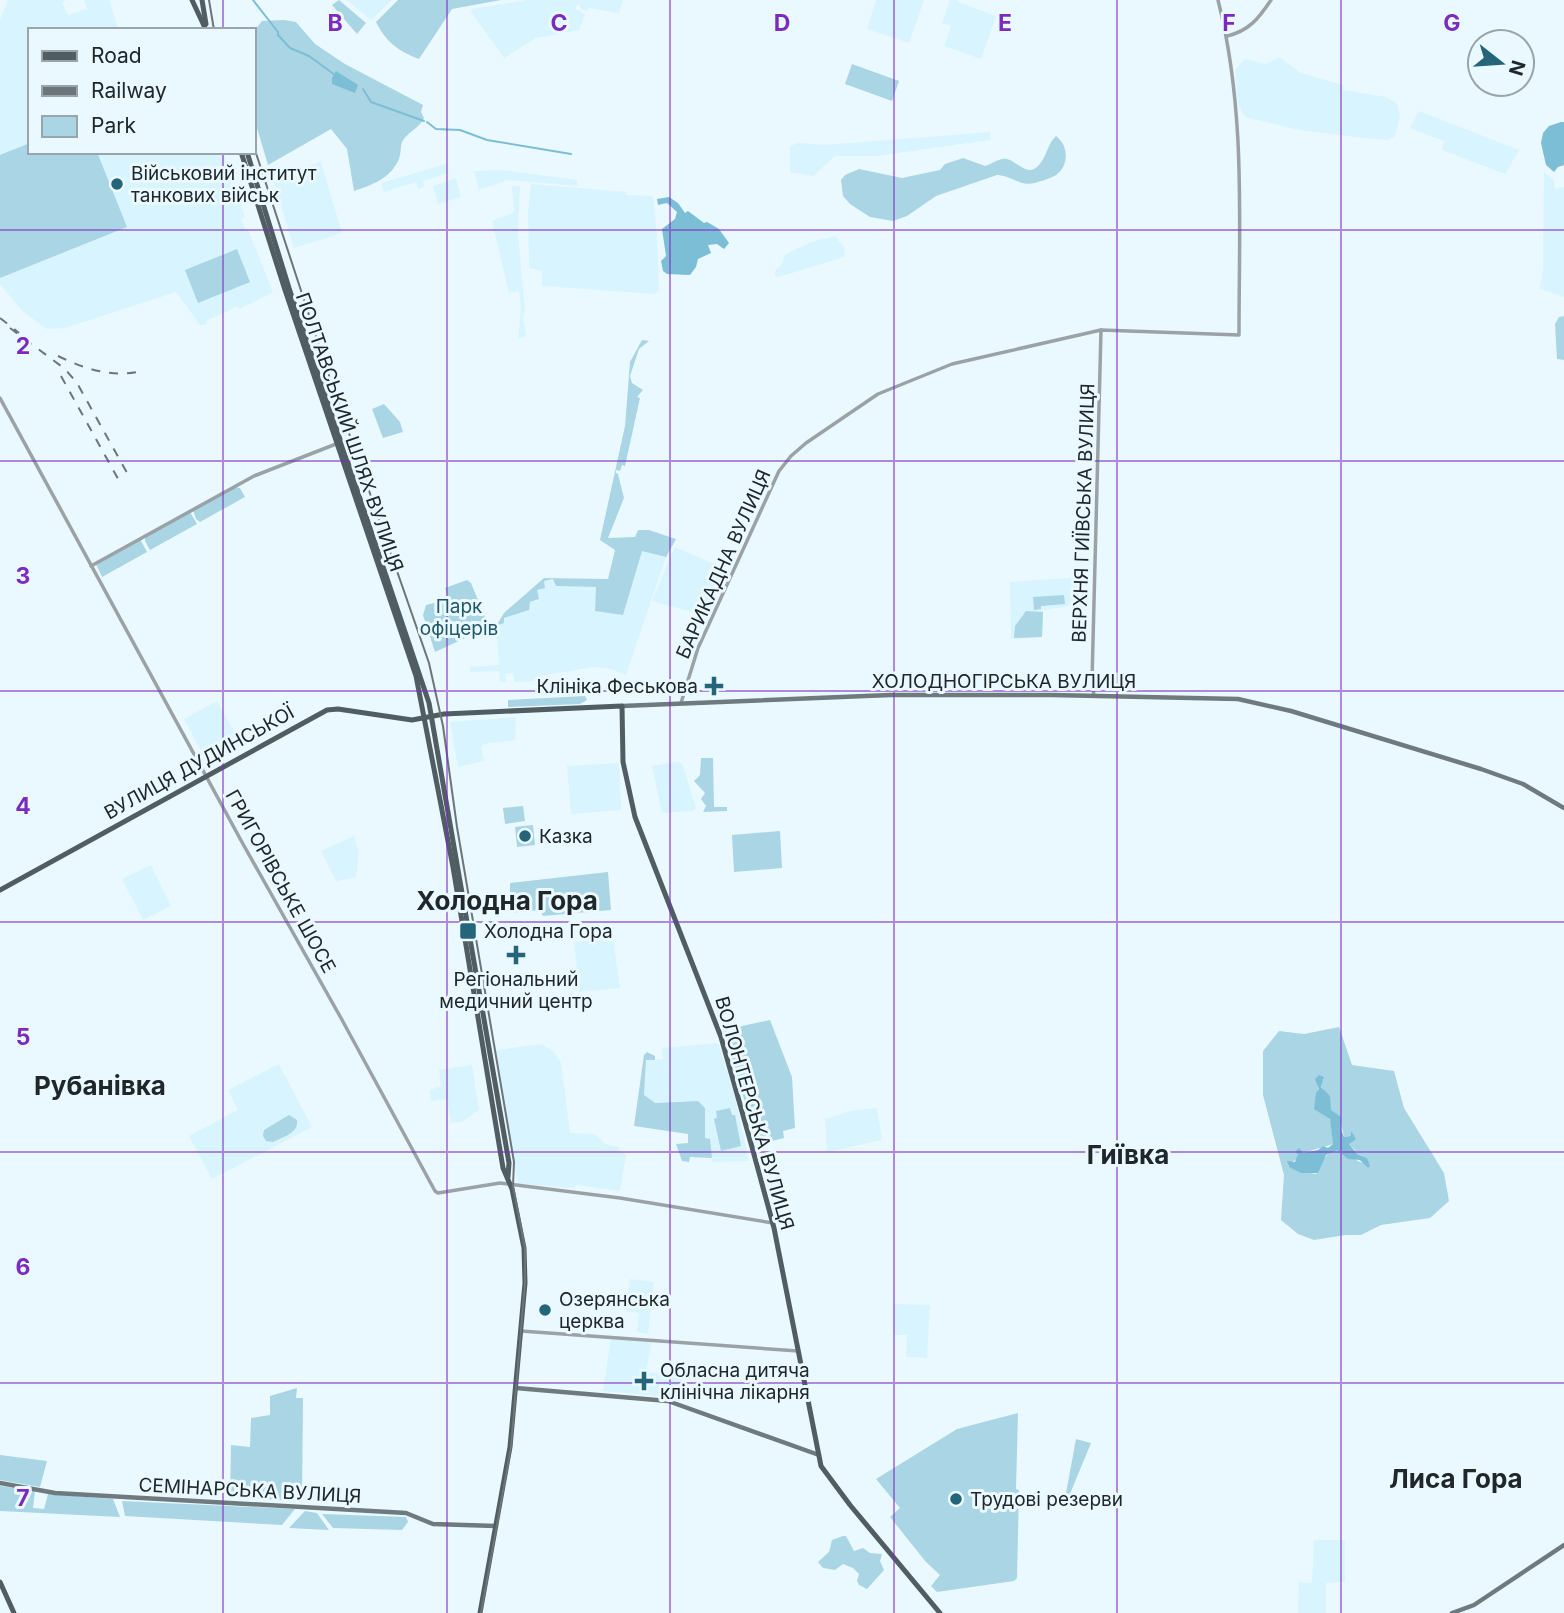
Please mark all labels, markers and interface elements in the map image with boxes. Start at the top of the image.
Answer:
text: B [327,9,343,37]
text: C [550,9,568,37]
text: D [774,9,790,37]
text: E [998,9,1012,37]
text: F [1222,9,1236,37]
text: G [1443,9,1461,37]
legend [28,28,256,154]
north arrow [1466,28,1536,98]
text: Road [91,43,142,68]
text: N [1504,58,1530,78]
text: Railway [91,78,167,103]
text: Park [91,113,136,138]
place label: Військовий інститут танкових військ [131,162,317,207]
marker: Військовий інститут танкових військ [109,176,125,192]
street label: ПОЛТАВСЬКИЙ ШЛЯХ ВУЛИЦЯ [291,289,409,575]
text: 2 [16,332,30,360]
street label: ВЕРХНЯ ГИЇВСЬКА ВУЛИЦЯ [1067,383,1100,643]
street label: БАРИКАДНА ВУЛИЦЯ [671,466,776,662]
text: 3 [16,562,30,590]
park label: Парк офіцерів [420,595,498,640]
street label: ХОЛОДНОГІРСЬКА ВУЛИЦЯ [872,670,1136,693]
place label: Клініка Феськова [537,675,698,698]
marker: Клініка Феськова [704,676,724,696]
street label: ВУЛИЦЯ ДУДИНСЬКОЇ [100,700,299,824]
street label: ГРИГОРІВСЬКЕ ШОСЕ [221,786,341,977]
text: 4 [15,792,31,820]
place label: Казка [539,825,593,848]
marker: Казка [517,828,533,844]
district label: Холодна Гора [416,885,598,916]
place label: Холодна Гора [484,920,613,943]
marker: Холодна Гора [458,921,478,941]
marker: Регіональний медичний центр [506,945,526,965]
place label: Регіональний медичний центр [439,968,593,1013]
street label: ВОЛОНТЕРСЬКА ВУЛИЦЯ [710,994,799,1233]
text: 5 [16,1023,30,1051]
district label: Рубанівка [34,1070,166,1101]
district label: Гиївка [1087,1139,1169,1170]
text: 6 [16,1253,30,1281]
place label: Озерянська церква [559,1288,670,1333]
marker: Озерянська церква [537,1302,553,1318]
place label: Обласна дитяча клінічна лікарня [660,1359,810,1404]
marker: Обласна дитяча клінічна лікарня [634,1371,654,1391]
district label: Лиса Гора [1389,1463,1523,1494]
street label: СЕМІНАРСЬКА ВУЛИЦЯ [138,1473,362,1508]
text: 7 [16,1484,30,1512]
place label: Трудові резерви [970,1488,1123,1511]
marker: Трудові резерви [948,1491,964,1507]

